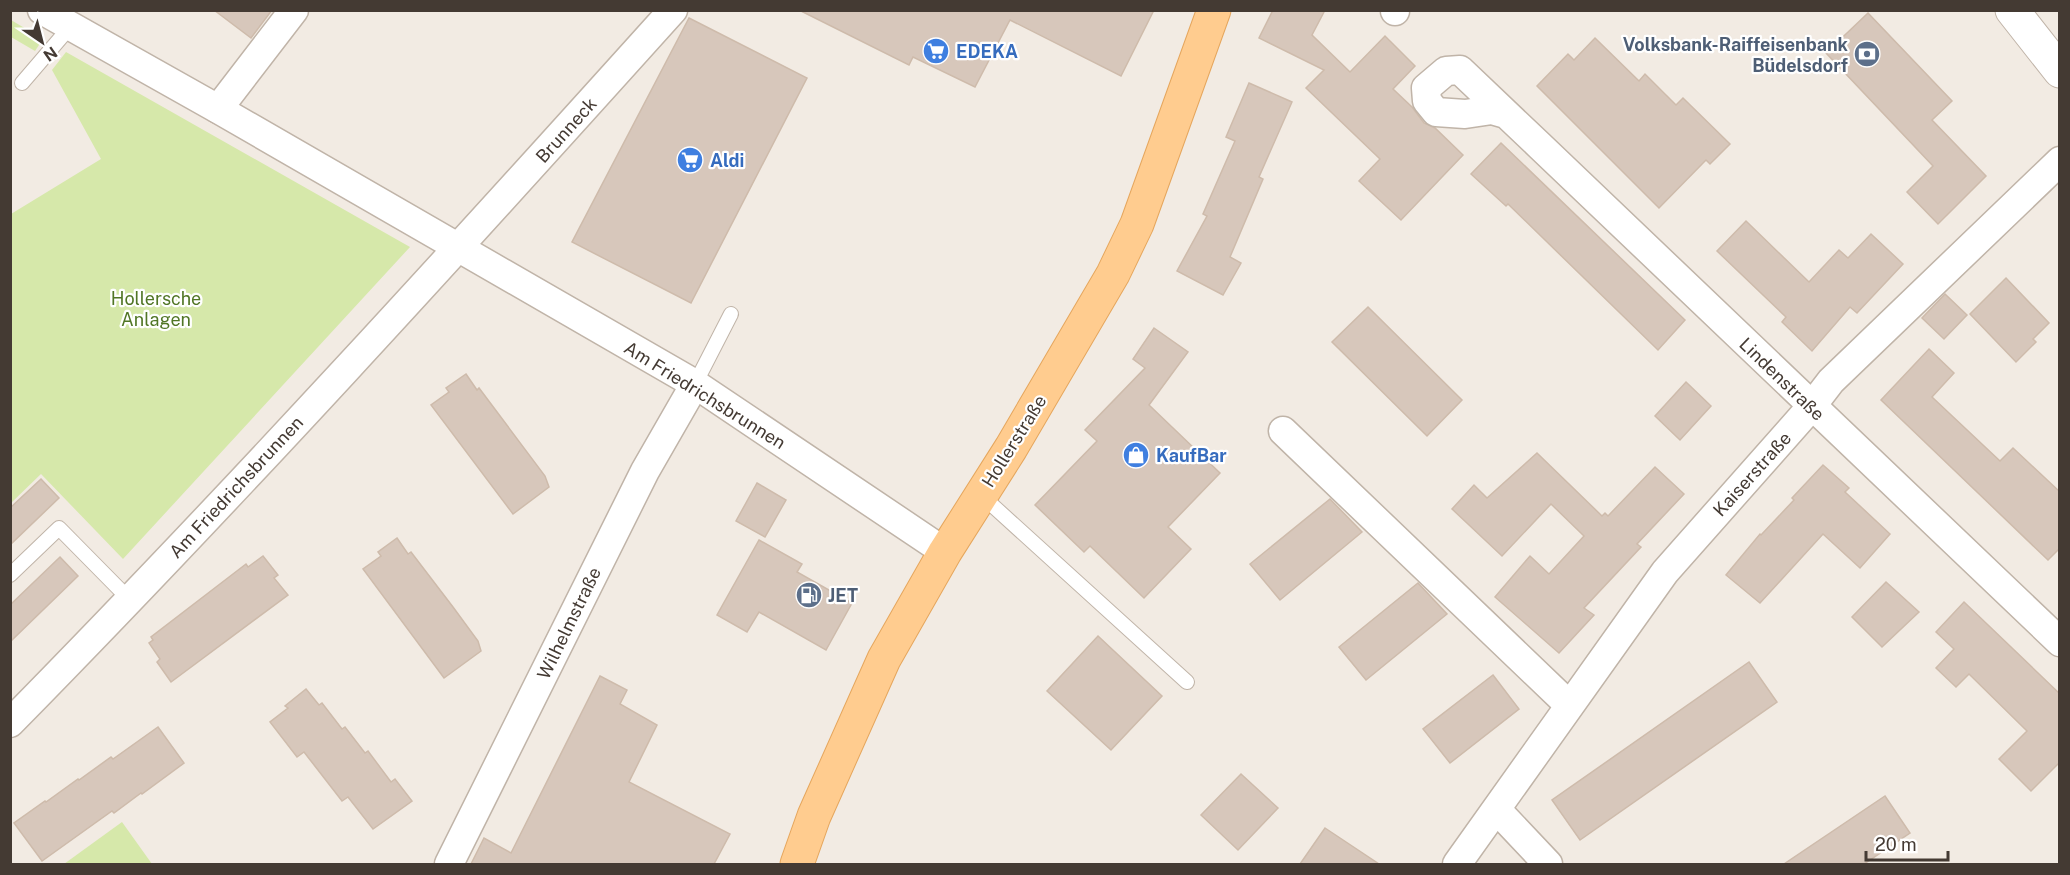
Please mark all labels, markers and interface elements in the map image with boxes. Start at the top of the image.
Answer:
north arrow [12,12,72,72]
place label: Volksbank-Raiffeisenbank Büdelsdorf [1623,34,1849,76]
supermarket icon: EDEKA [921,36,951,66]
bank icon: Volksbank-Raiffeisenbank Büdelsdorf [1852,39,1882,69]
place label: EDEKA [956,41,1018,62]
text: N [40,43,61,65]
street label: Brunneck [531,93,601,167]
supermarket icon: Aldi [675,145,705,175]
place label: Aldi [710,150,744,171]
park label: Hollersche Anlagen [111,288,201,330]
street label: Lindenstraße [1735,333,1829,425]
street label: Am Friedrichsbrunnen [620,337,790,453]
street label: Hollerstraße [977,391,1051,491]
street label: Am Friedrichsbrunnen [165,412,307,562]
street label: Kaiserstraße [1709,428,1795,520]
shop icon: KaufBar [1121,440,1151,470]
place label: KaufBar [1156,445,1227,466]
street label: Wilhelmstraße [533,564,605,682]
fuel station icon: JET [794,580,824,610]
place label: JET [828,585,858,606]
scale bar [1866,824,1948,862]
text: 20 m [1875,834,1917,855]

